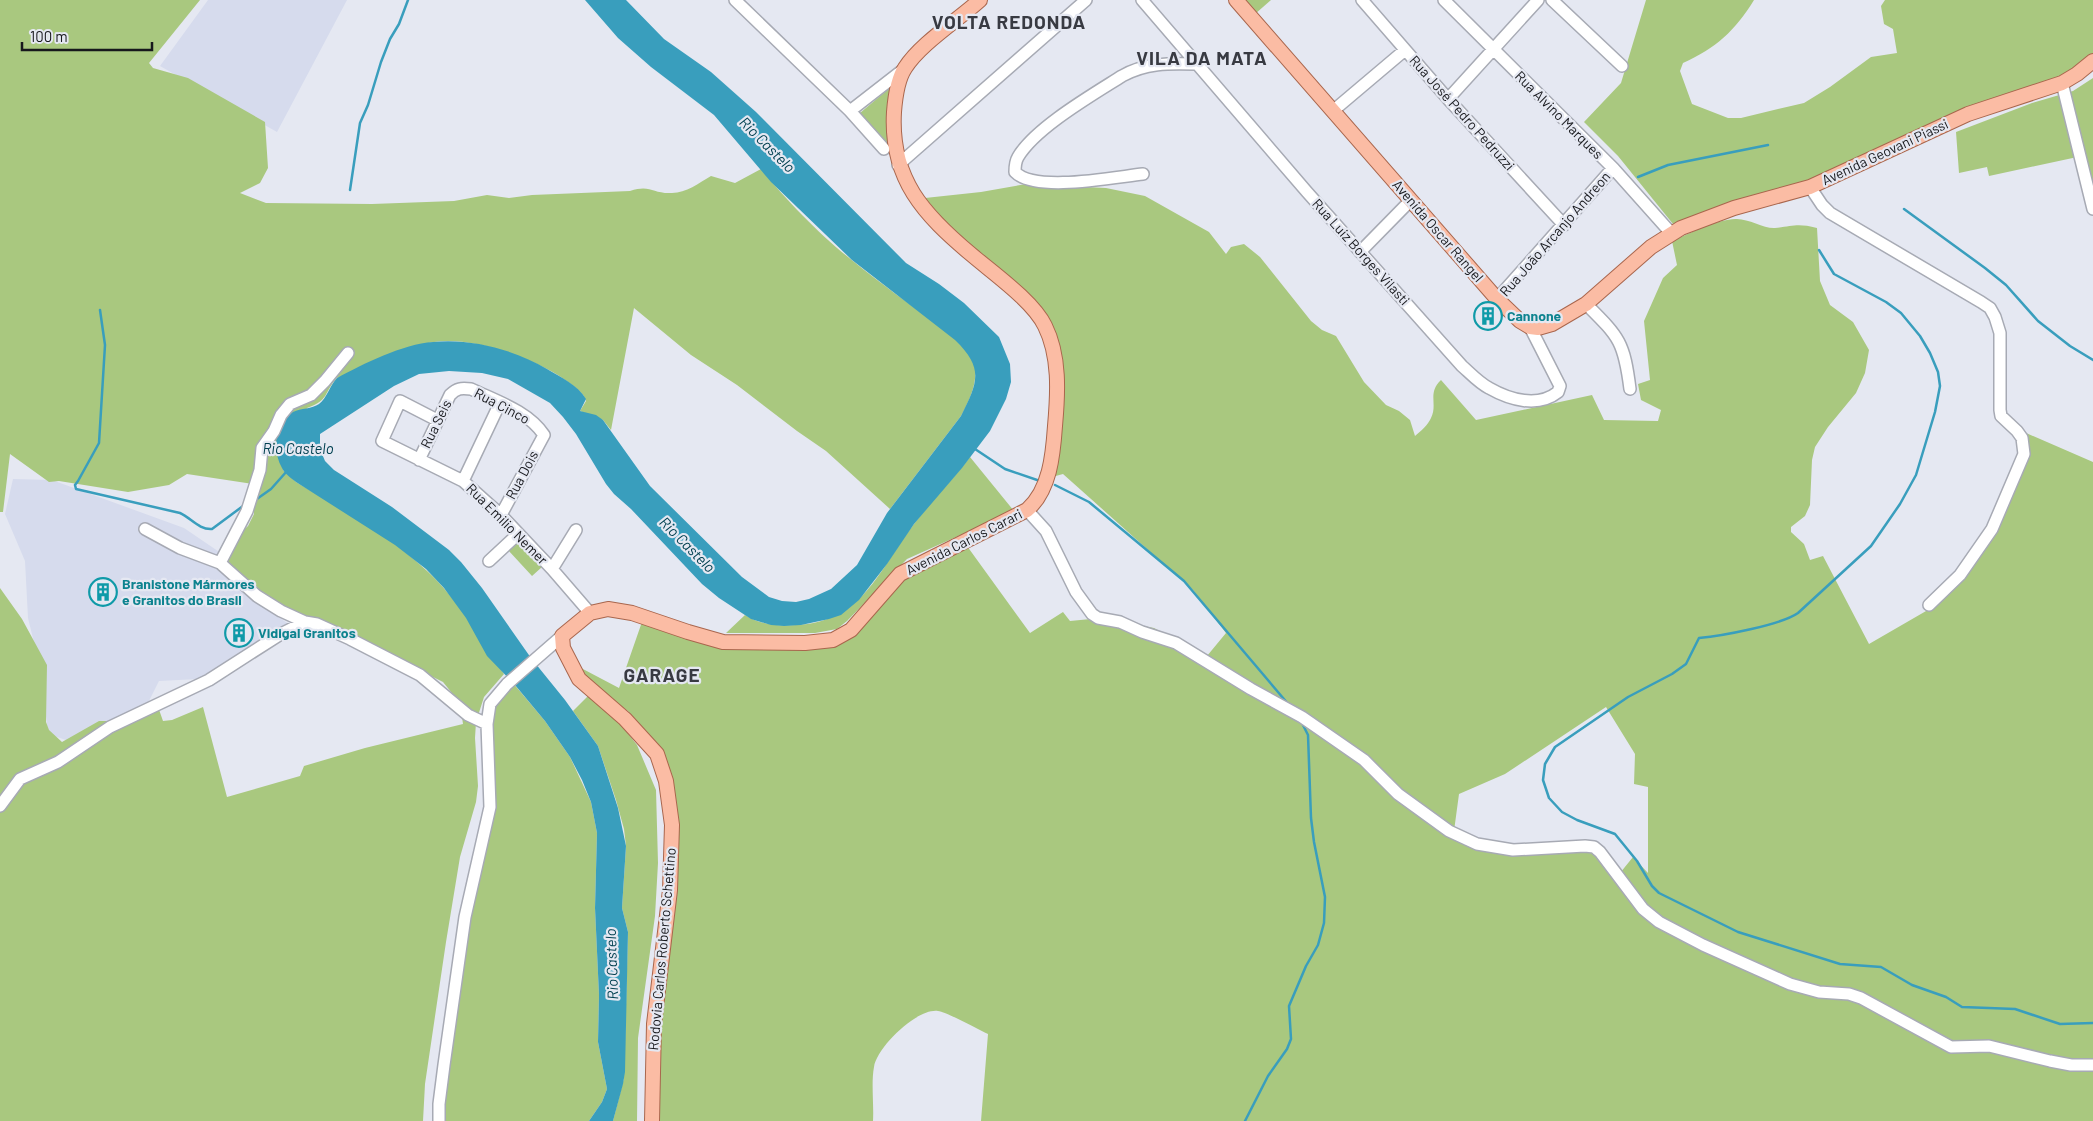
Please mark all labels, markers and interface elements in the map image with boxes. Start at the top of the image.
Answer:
district label: VOLTA REDONDA [932,10,1086,33]
scale bar [22,20,152,52]
text: 100 m [30,27,68,45]
district label: VILA DA MATA [1136,46,1268,69]
street label: Rua José Pedro Pedruzzi [1406,52,1519,174]
street label: Rua Alvino Marques [1512,67,1607,162]
water label: Rio Castelo [736,113,799,176]
street label: Avenida Geovani Piassi [1819,115,1951,188]
street label: Rua João Arcanjo Andreon [1496,168,1613,300]
street label: Avenida Oscar Rangel [1389,176,1487,285]
street label: Rua Luiz Borges Vilasti [1309,195,1414,308]
building icon: Cannone [1473,301,1503,331]
place label: Cannone [1507,307,1562,324]
street label: Rua Cinco [472,384,533,427]
street label: Rua Seis [417,396,455,451]
water label: Rio Castelo [262,439,334,457]
street label: Rua Dois [502,447,542,502]
street label: Rua Emilio Nemer [463,480,551,568]
street label: Avenida Carlos Carari [903,505,1025,578]
water label: Rio Castelo [656,513,719,576]
place label: Branistone Mármores e Granitos do Brasil [122,575,255,608]
building icon: Branistone Mármores e Granitos do Brasil [88,577,118,607]
building icon: Vidigal Granitos [224,618,254,648]
place label: Vidigal Granitos [258,624,356,641]
district label: GARAGE [623,663,701,686]
street label: Rodovia Carlos Roberto Schettino [644,847,679,1051]
water label: Rio Castelo [601,928,621,1000]

